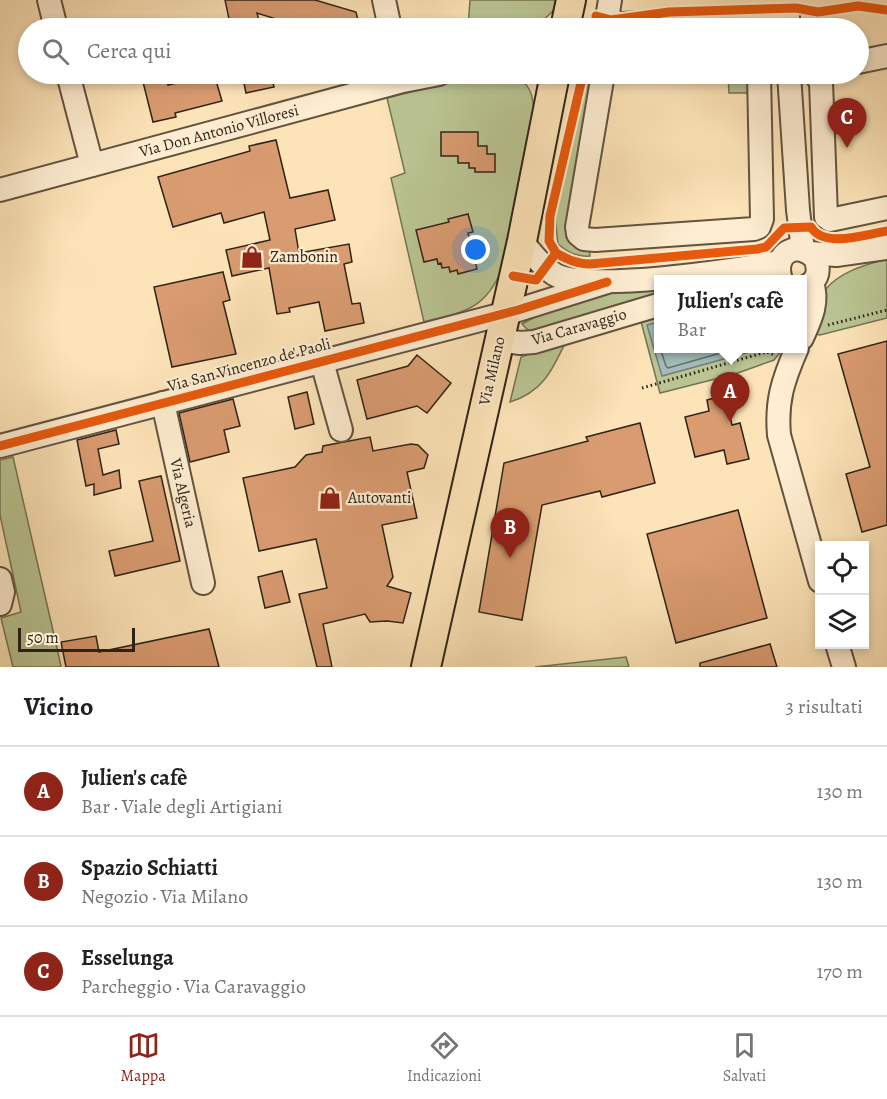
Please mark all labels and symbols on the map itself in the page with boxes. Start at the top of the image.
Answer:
pin: C [828,98,866,148]
street label: Via Don Antonio Villoresi [136,99,301,163]
your location [461,235,490,264]
shop icon: Zambonin [239,244,265,270]
place label: Zambonin [270,246,338,268]
street label: Via Caravaggio [528,303,629,351]
street label: Via San Vincenzo de' Paoli [164,333,333,398]
street label: Via Milano [473,334,511,409]
pin: A [710,372,750,422]
street label: Via Algeria [164,455,202,530]
shop icon: Autovanti [317,485,343,511]
place label: Autovanti [347,487,412,509]
pin: B [490,508,530,558]
scale bar [18,625,135,652]

